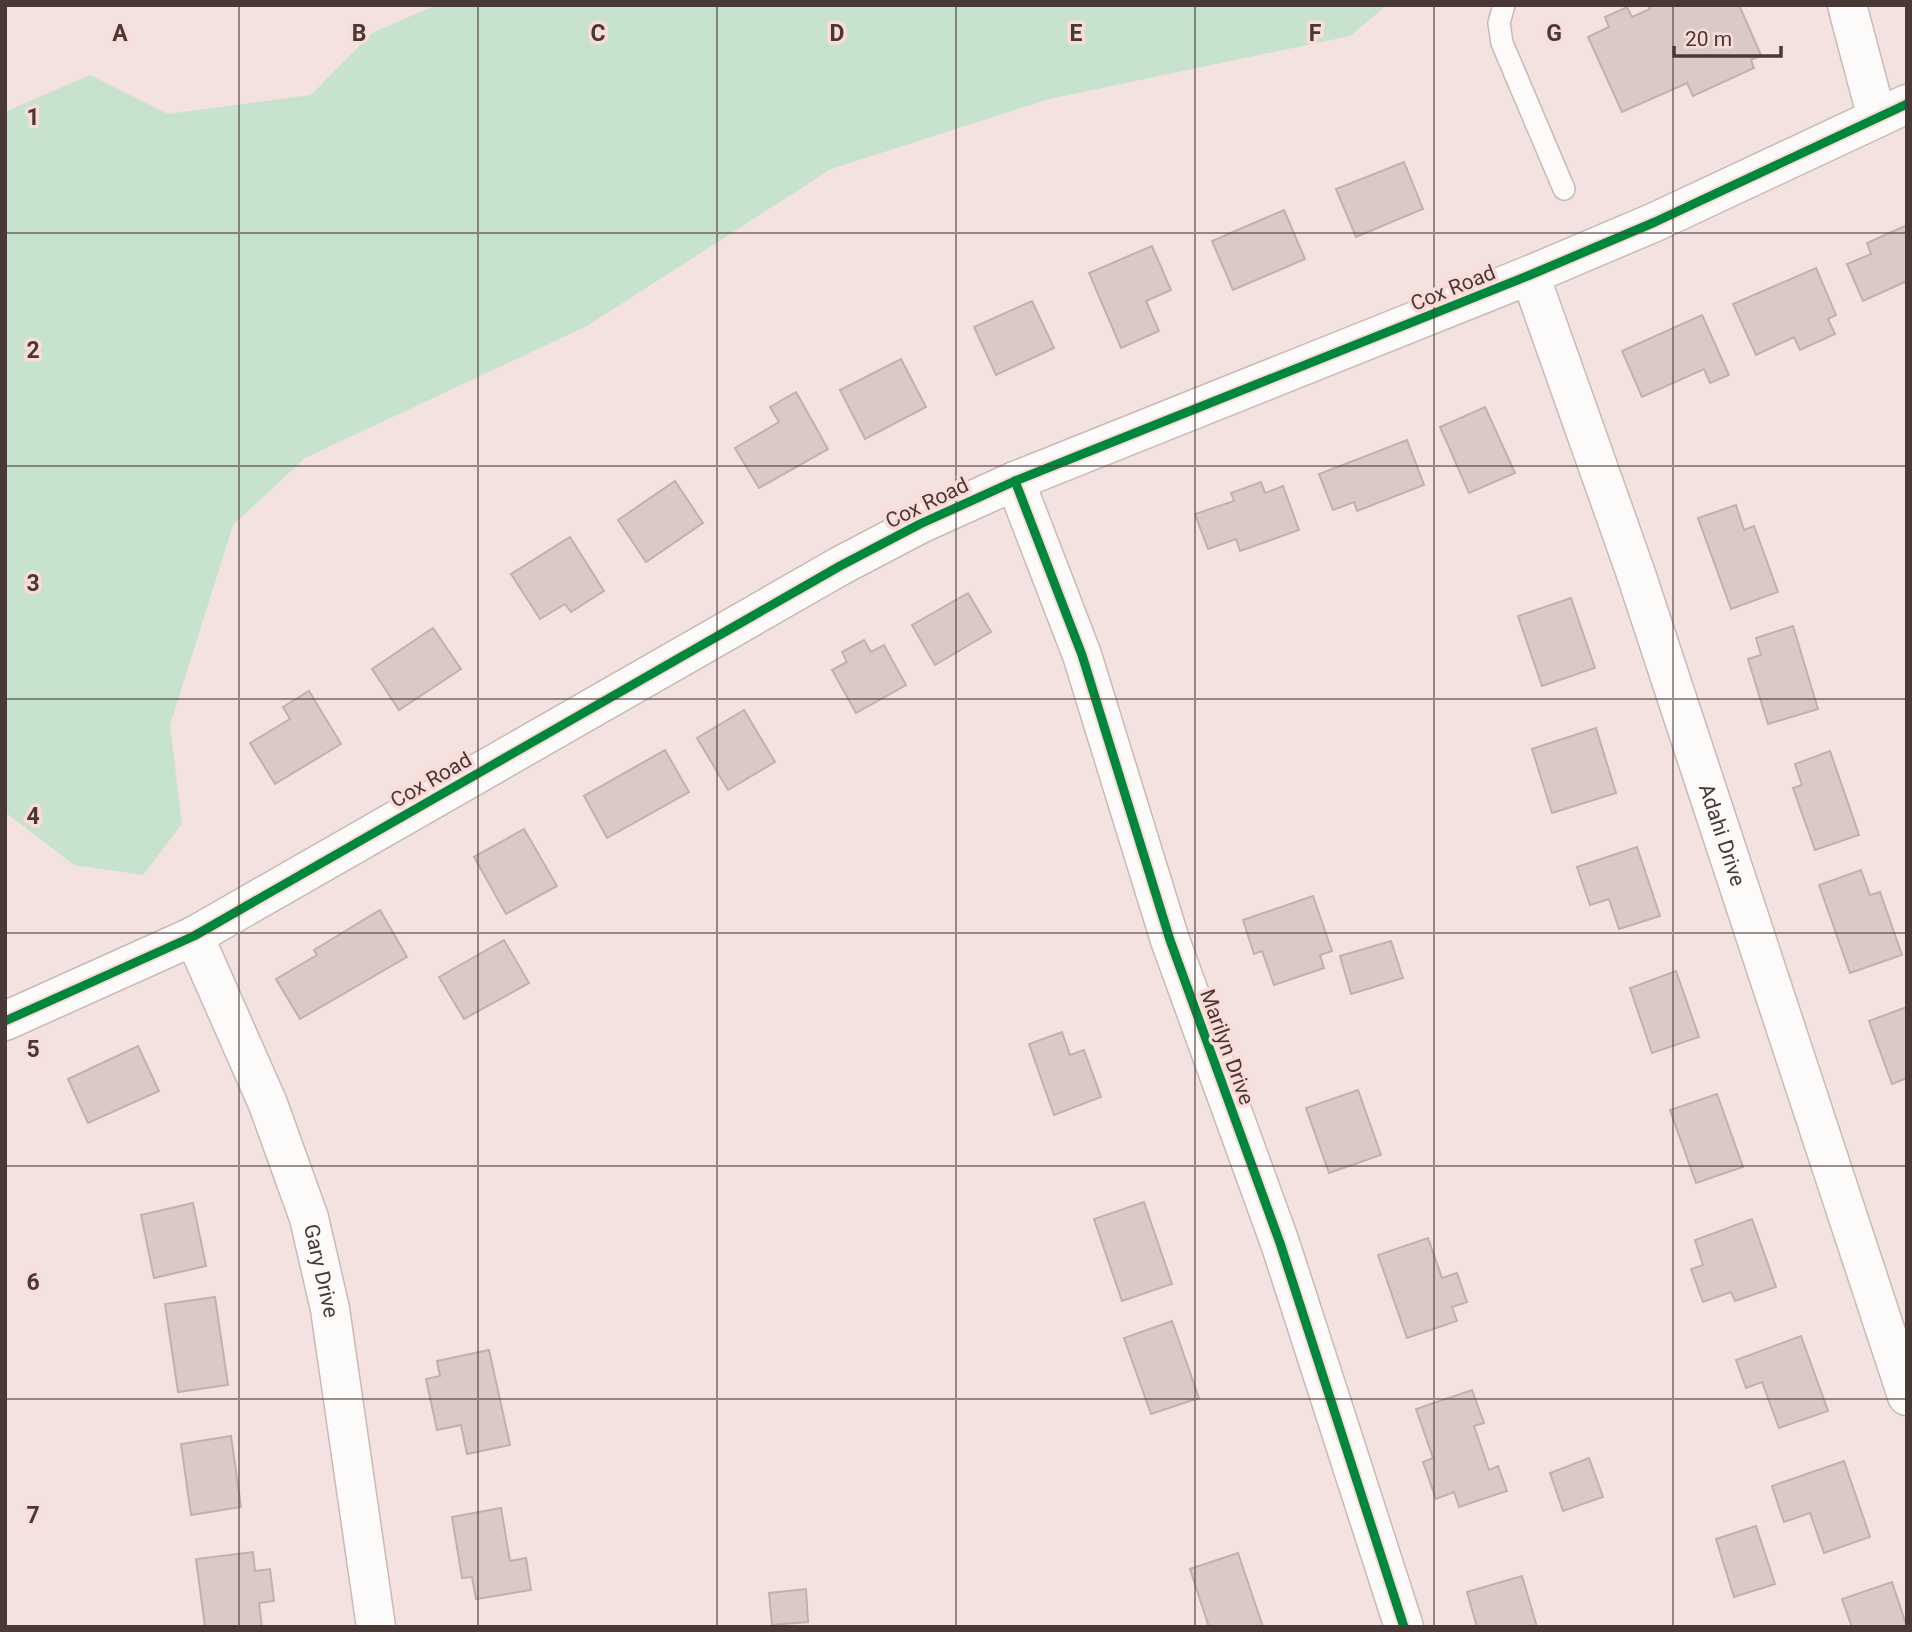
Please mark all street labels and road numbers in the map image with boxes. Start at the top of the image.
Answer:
street label: Cox Road [1407,260,1499,316]
street label: Cox Road [882,473,972,533]
street label: Cox Road [386,747,476,813]
street label: Adahi Drive [1694,781,1750,889]
street label: Marilyn Drive [1195,986,1259,1108]
street label: Gary Drive [299,1222,343,1319]

